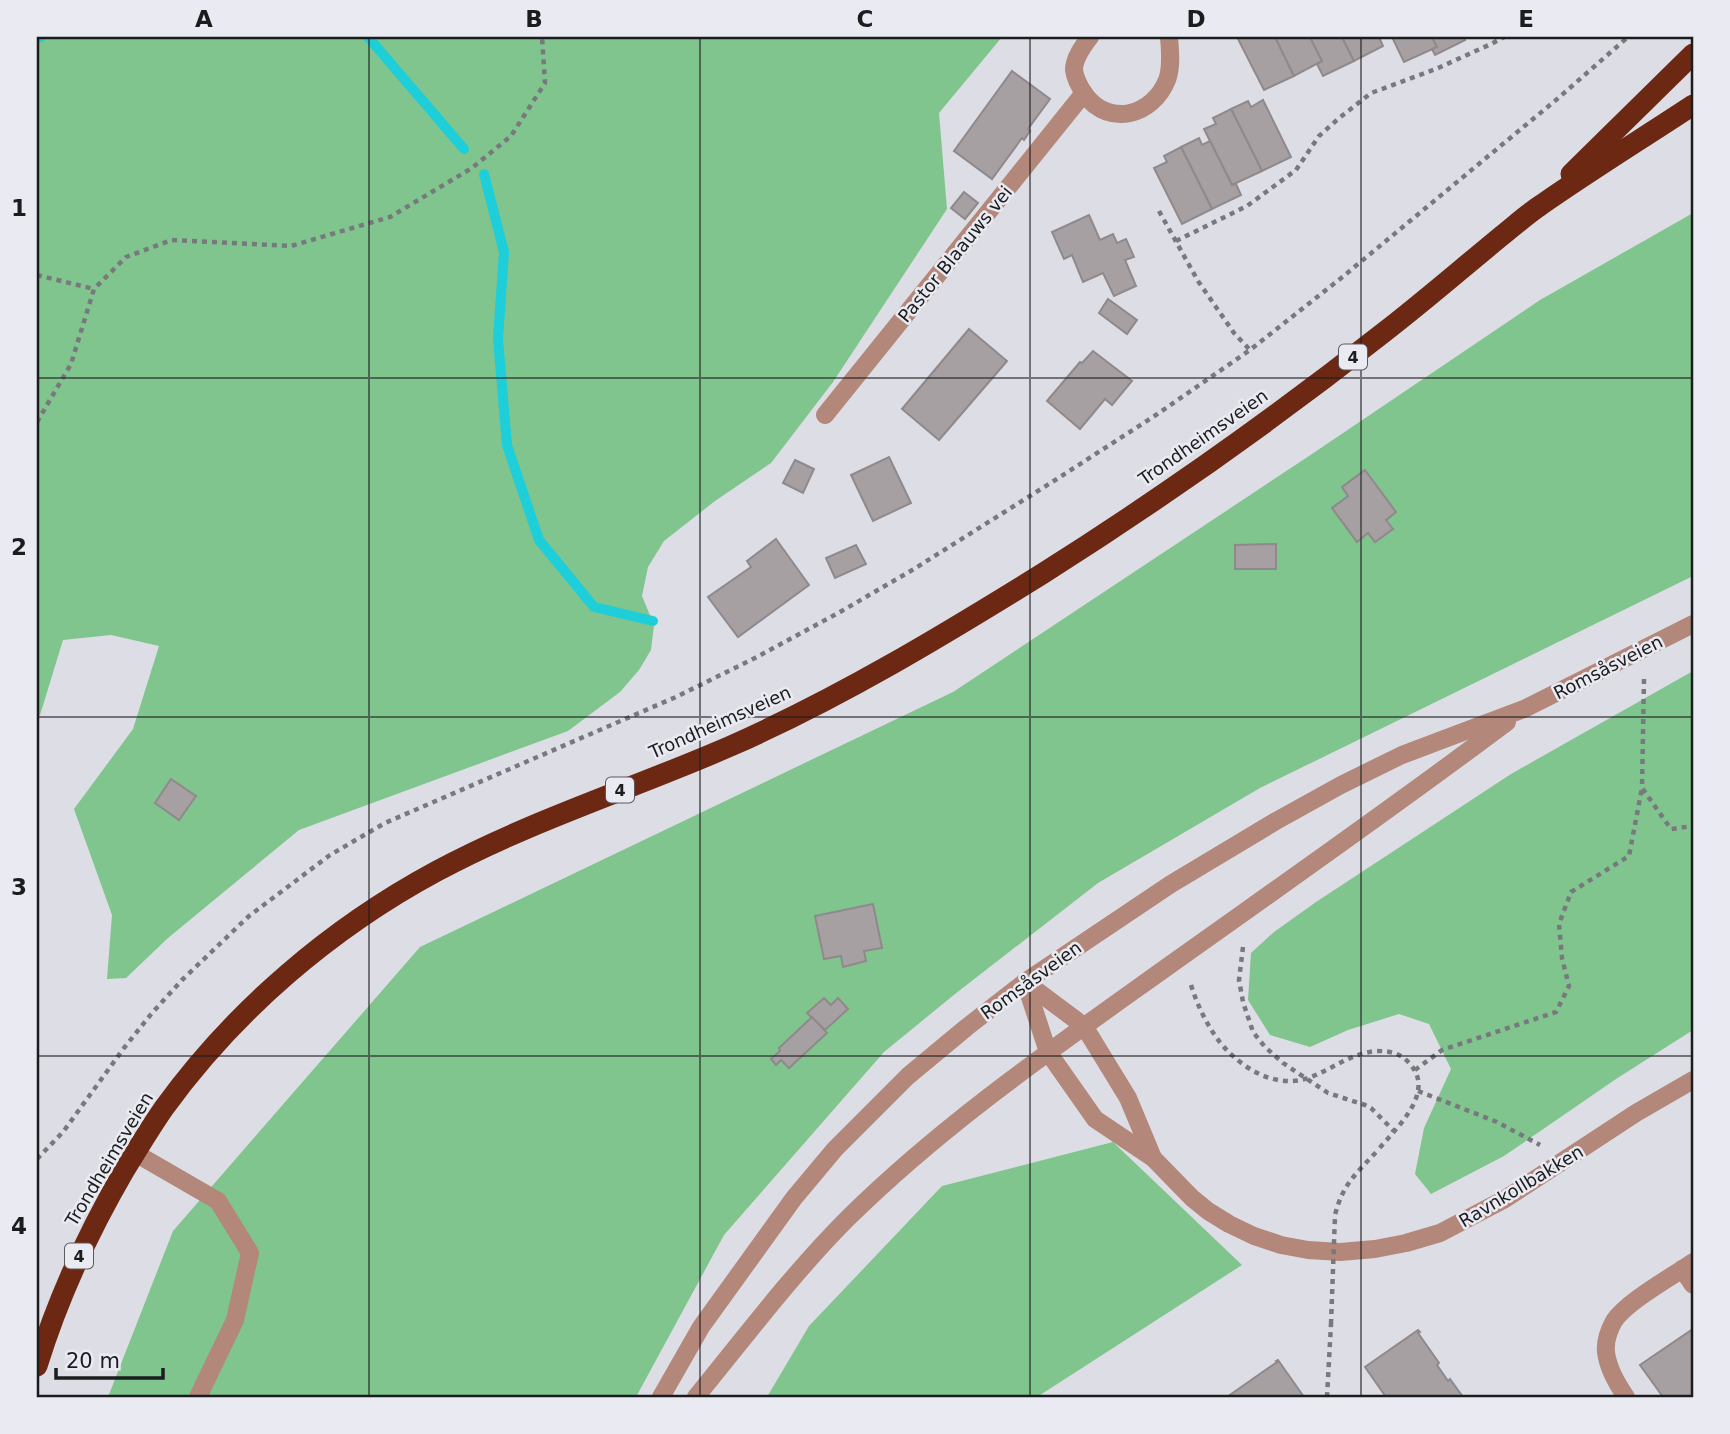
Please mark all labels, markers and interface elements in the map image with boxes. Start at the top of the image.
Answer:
text: A [195,6,213,32]
text: B [525,6,543,32]
text: C [857,6,873,32]
text: D [1186,6,1206,32]
text: E [1518,6,1534,32]
street label: Pastor Blaauws vei [894,182,1016,326]
text: 1 [11,195,27,221]
road number: 4 [1339,344,1367,370]
street label: Trondheimsveien [1134,385,1272,490]
text: 2 [11,534,27,560]
street label: Romsåsveien [1550,631,1666,703]
street label: Trondheimsveien [645,681,794,763]
road number: 4 [606,778,634,803]
text: 3 [11,874,27,900]
street label: Romsåsveien [977,936,1085,1024]
street label: Trondheimsveien [60,1088,157,1231]
street label: Ravnkollbakken [1455,1141,1587,1231]
text: 4 [11,1213,27,1239]
road number: 4 [65,1244,93,1268]
scale bar [56,1336,163,1380]
text: 20 m [66,1349,120,1373]

